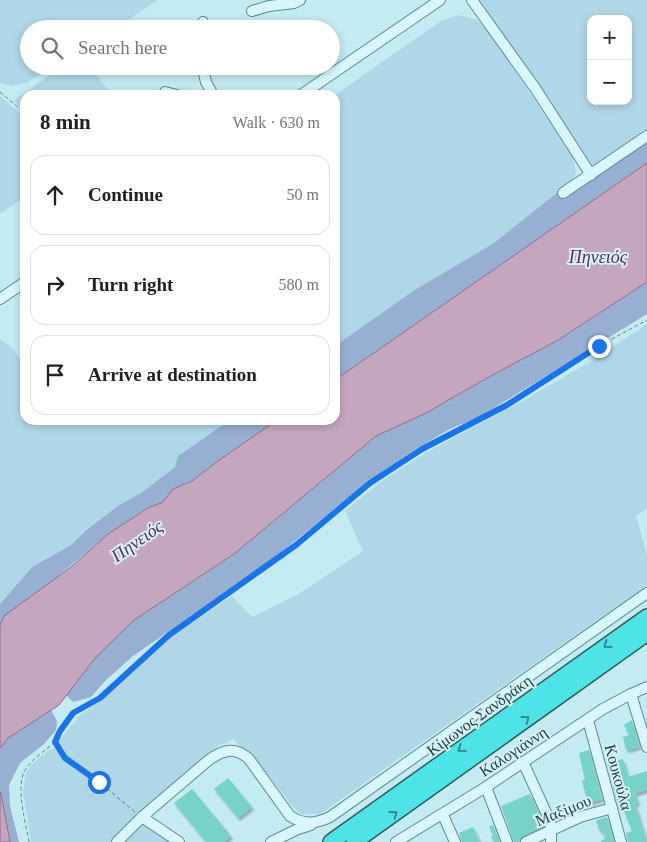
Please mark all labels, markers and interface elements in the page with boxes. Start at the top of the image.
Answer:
map controls [587,15,632,105]
button: + [587,15,632,60]
search box [20,20,340,75]
icon: search [38,34,66,62]
text: Search here [78,37,167,58]
button: − [587,60,632,105]
text: 8 min [40,110,91,134]
text: Walk · 630 m [233,114,320,131]
icon: ahead [41,181,69,209]
text: Continue [88,184,163,205]
text: 50 m [287,186,319,203]
water label: Πηνειός [568,247,628,267]
icon: right [41,271,69,299]
text: Turn right [88,274,173,295]
text: 580 m [279,276,319,293]
route end [588,335,611,358]
icon: arrive [41,361,69,389]
text: Arrive at destination [88,364,257,385]
water label: Πηνειός [107,516,167,566]
one-way arrow [603,639,613,648]
street label: Κίμωνος Σανδράκη [423,672,536,760]
one-way arrow [521,716,530,725]
street label: Καλογιάννη [476,723,551,781]
street label: Κουκούλα [602,742,636,812]
one-way arrow [458,744,467,752]
route start [88,771,111,794]
street label: Μαξίμου [533,792,594,830]
one-way arrow [388,811,398,820]

